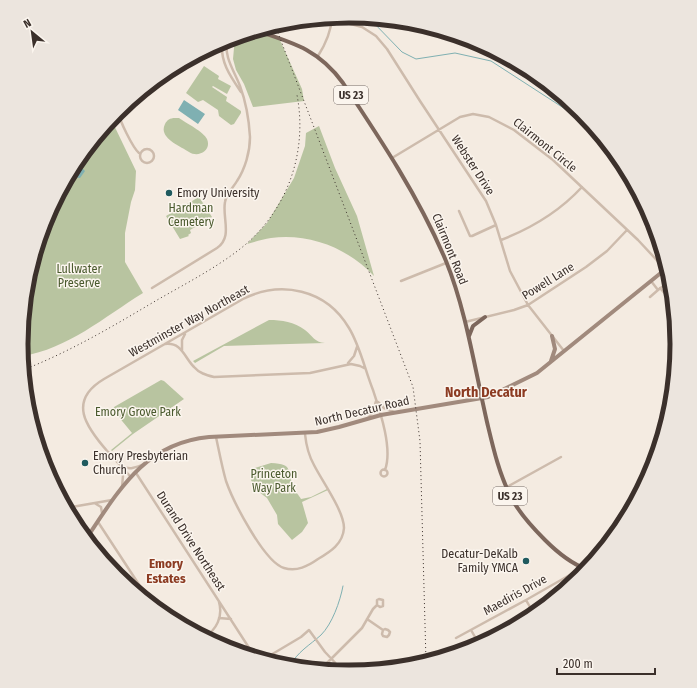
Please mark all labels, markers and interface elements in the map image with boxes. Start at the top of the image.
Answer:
north arrow [12,12,52,52]
text: N [21,16,33,31]
road number: US 23 [334,86,368,104]
street label: Clairmont Circle [510,115,580,175]
street label: Webster Drive [449,133,498,198]
place label: Emory University [177,186,260,200]
marker: Emory University [164,188,174,198]
park label: Hardman Cemetery [168,201,215,229]
street label: Clairmont Road [429,211,471,287]
street label: Powell Lane [519,260,577,302]
park label: Lullwater Preserve [56,262,102,290]
street label: Westminster Way Northeast [126,282,252,360]
district label: North Decatur [445,384,528,401]
street label: North Decatur Road [313,393,411,429]
park label: Emory Grove Park [95,405,181,419]
place label: Emory Presbyterian Church [93,449,188,477]
marker: Emory Presbyterian Church [80,458,90,468]
park label: Princeton Way Park [251,467,297,495]
road number: US 23 [493,487,527,505]
street label: Durand Drive Northeast [154,489,228,593]
place label: Decatur-DeKalb Family YMCA [441,547,519,575]
district label: Emory Estates [146,556,186,586]
marker: Decatur-DeKalb Family YMCA [521,556,531,566]
street label: Maediris Drive [481,572,549,618]
scale bar [557,650,655,676]
text: 200 m [563,657,593,671]

